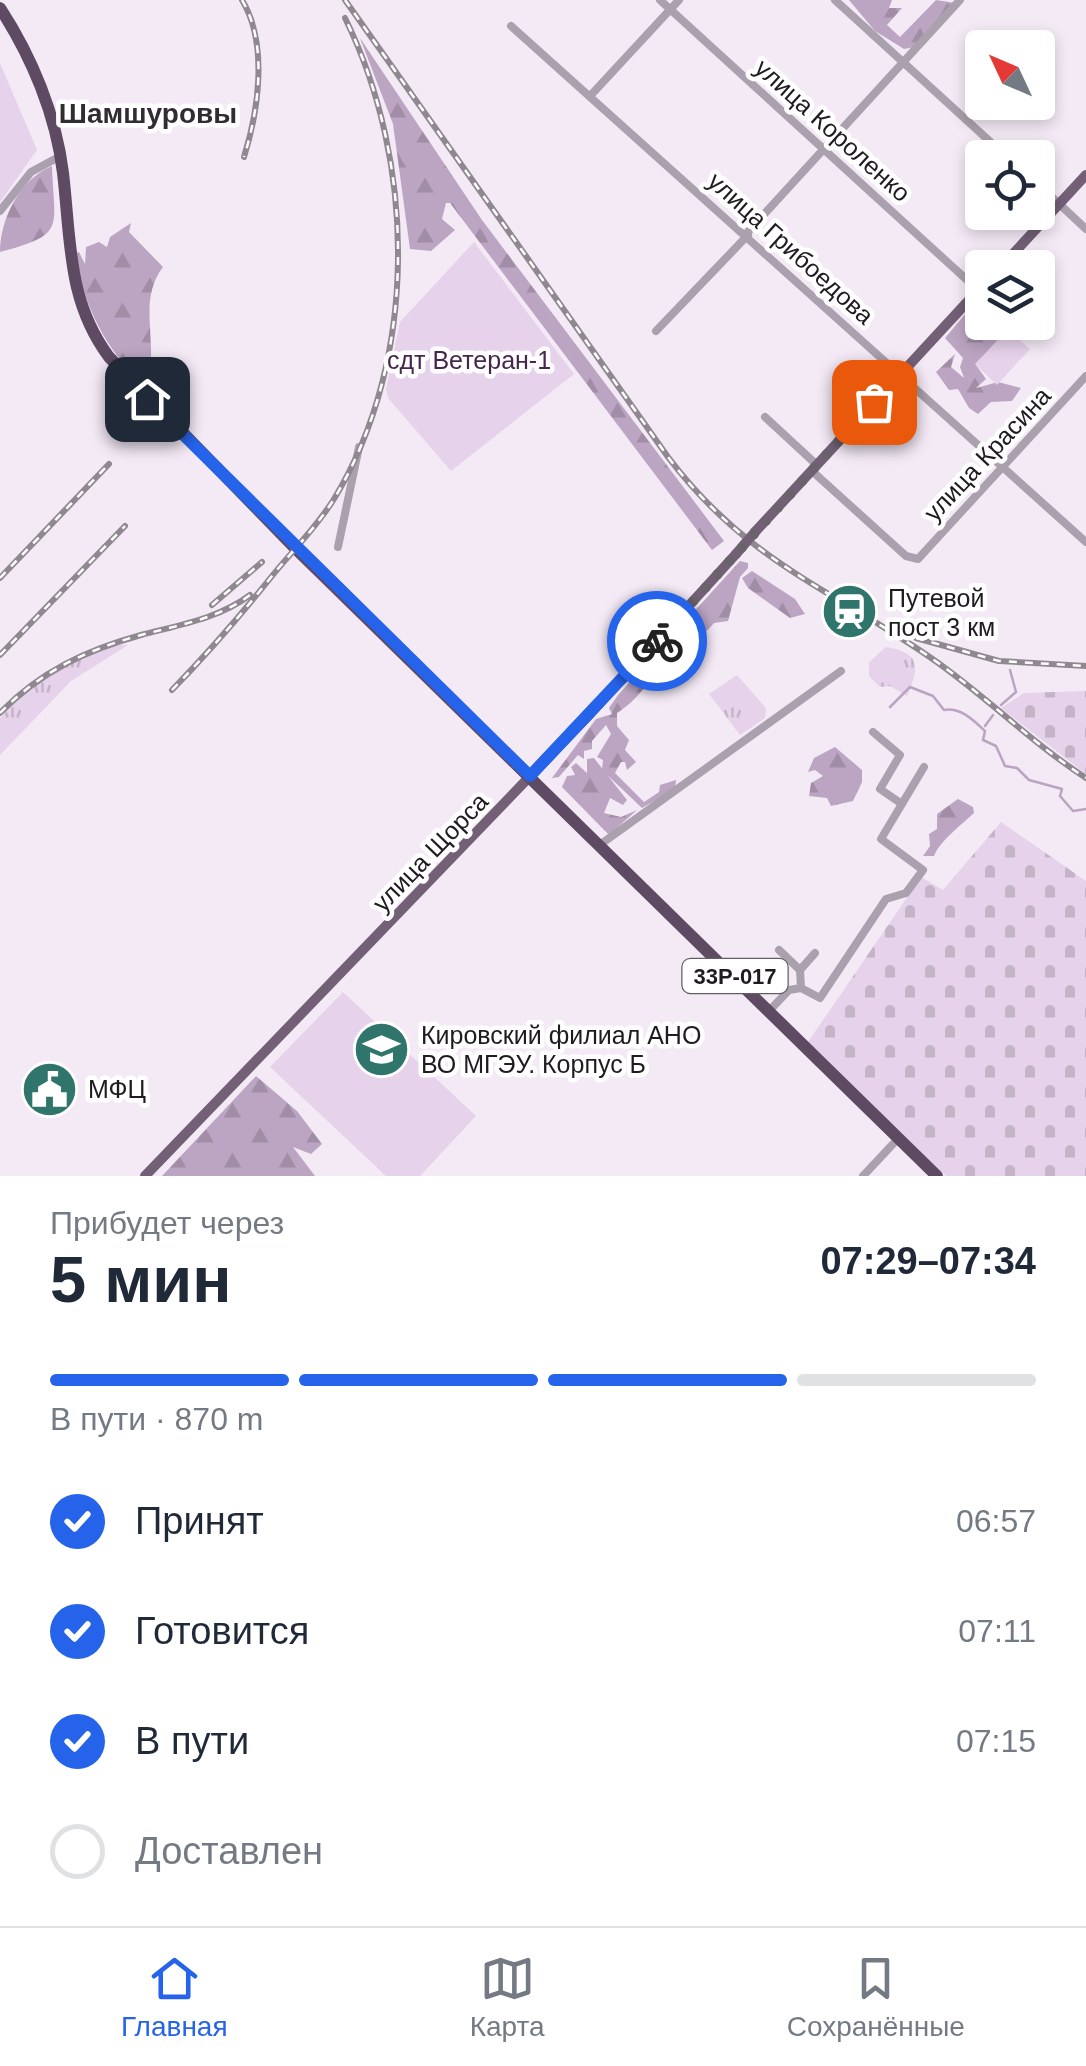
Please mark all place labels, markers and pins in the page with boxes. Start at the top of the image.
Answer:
pin [105,357,190,442]
pin [832,360,917,445]
station icon: Путевой пост 3 км [819,582,879,642]
place label: Путевой пост 3 км [888,584,995,641]
school or university icon: Кировский филиал АНО ВО МГЭУ. Корпус Б [352,1019,412,1079]
place label: Кировский филиал АНО ВО МГЭУ. Корпус Б [421,1021,701,1078]
public building icon: МФЦ [19,1059,79,1119]
place label: МФЦ [88,1075,147,1103]

